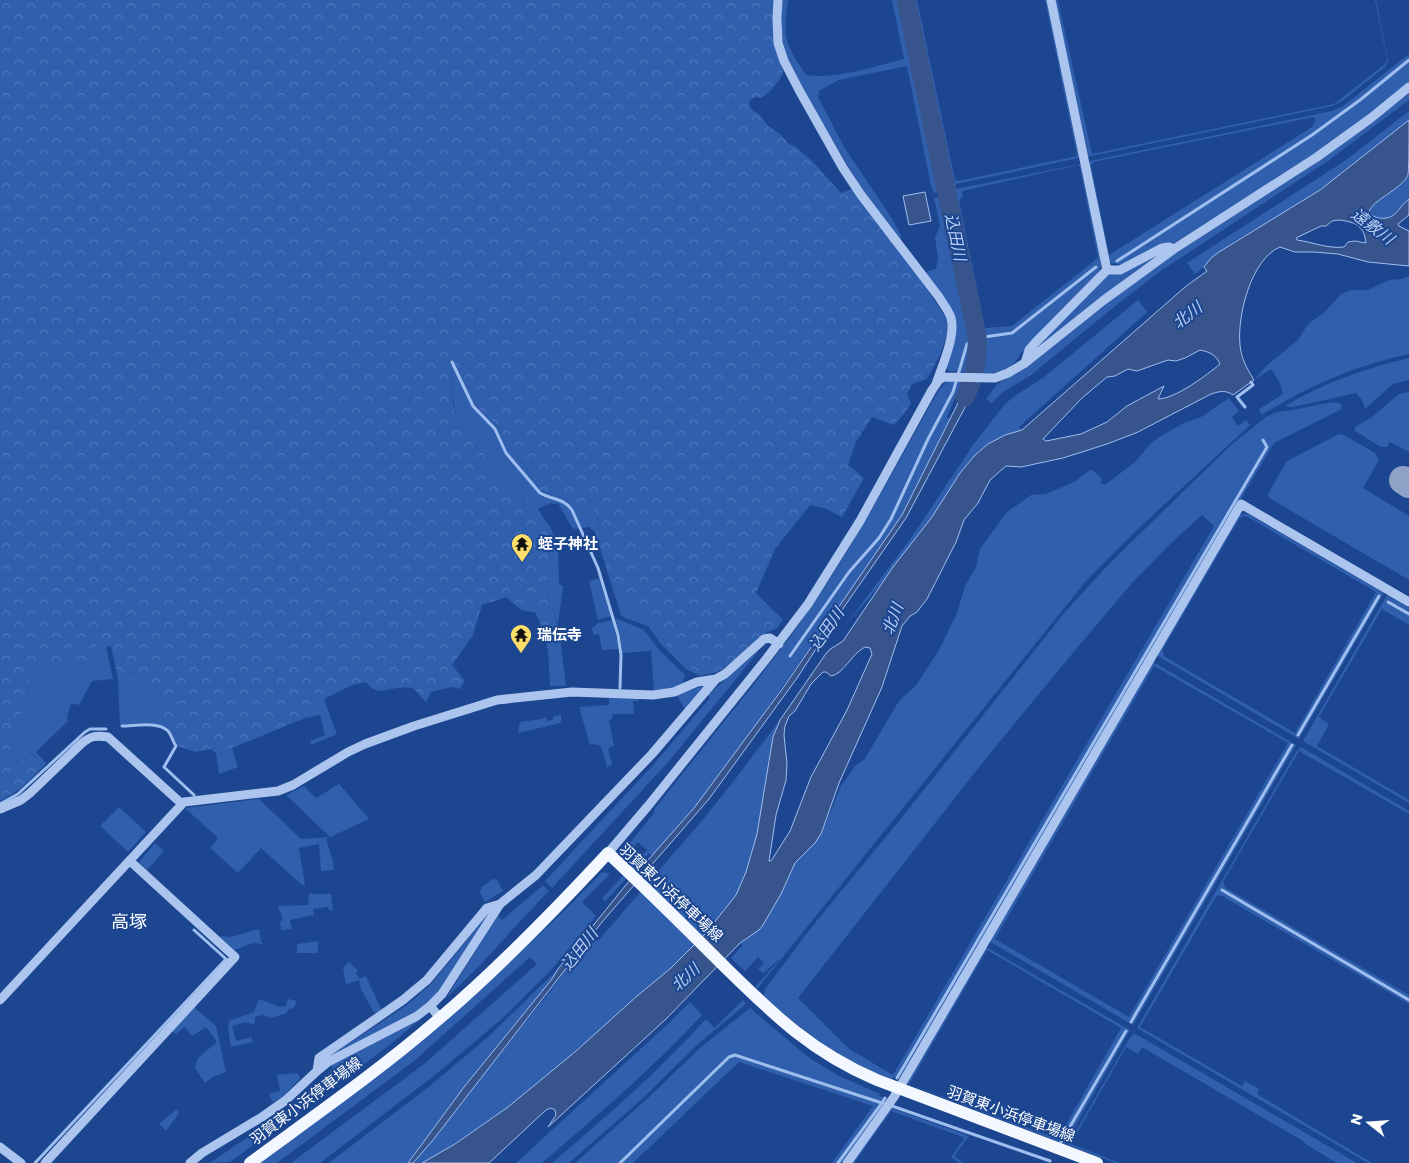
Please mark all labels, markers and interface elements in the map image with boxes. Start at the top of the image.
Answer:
water label: 遠敷川 [1347,203,1400,251]
water label: 込田川 [939,211,972,265]
water label: 北川 [1168,295,1209,334]
temple icon: 蛭子神社 [510,532,534,563]
place label: 蛭子神社 [538,533,598,554]
water label: 北川 [876,598,909,638]
water label: 込田川 [803,601,851,656]
temple icon: 瑞伝寺 [509,623,533,654]
place label: 瑞伝寺 [537,624,582,645]
street label: 羽賀東小浜停車場線 [615,839,728,946]
district label: 高塚 [111,909,147,934]
water label: 込田川 [556,922,604,975]
water label: 北川 [666,957,706,997]
street label: 羽賀東小浜停車場線 [245,1052,366,1150]
street label: 羽賀東小浜停車場線 [944,1081,1078,1146]
north arrow [1344,1098,1394,1148]
text: N [1345,1111,1368,1127]

